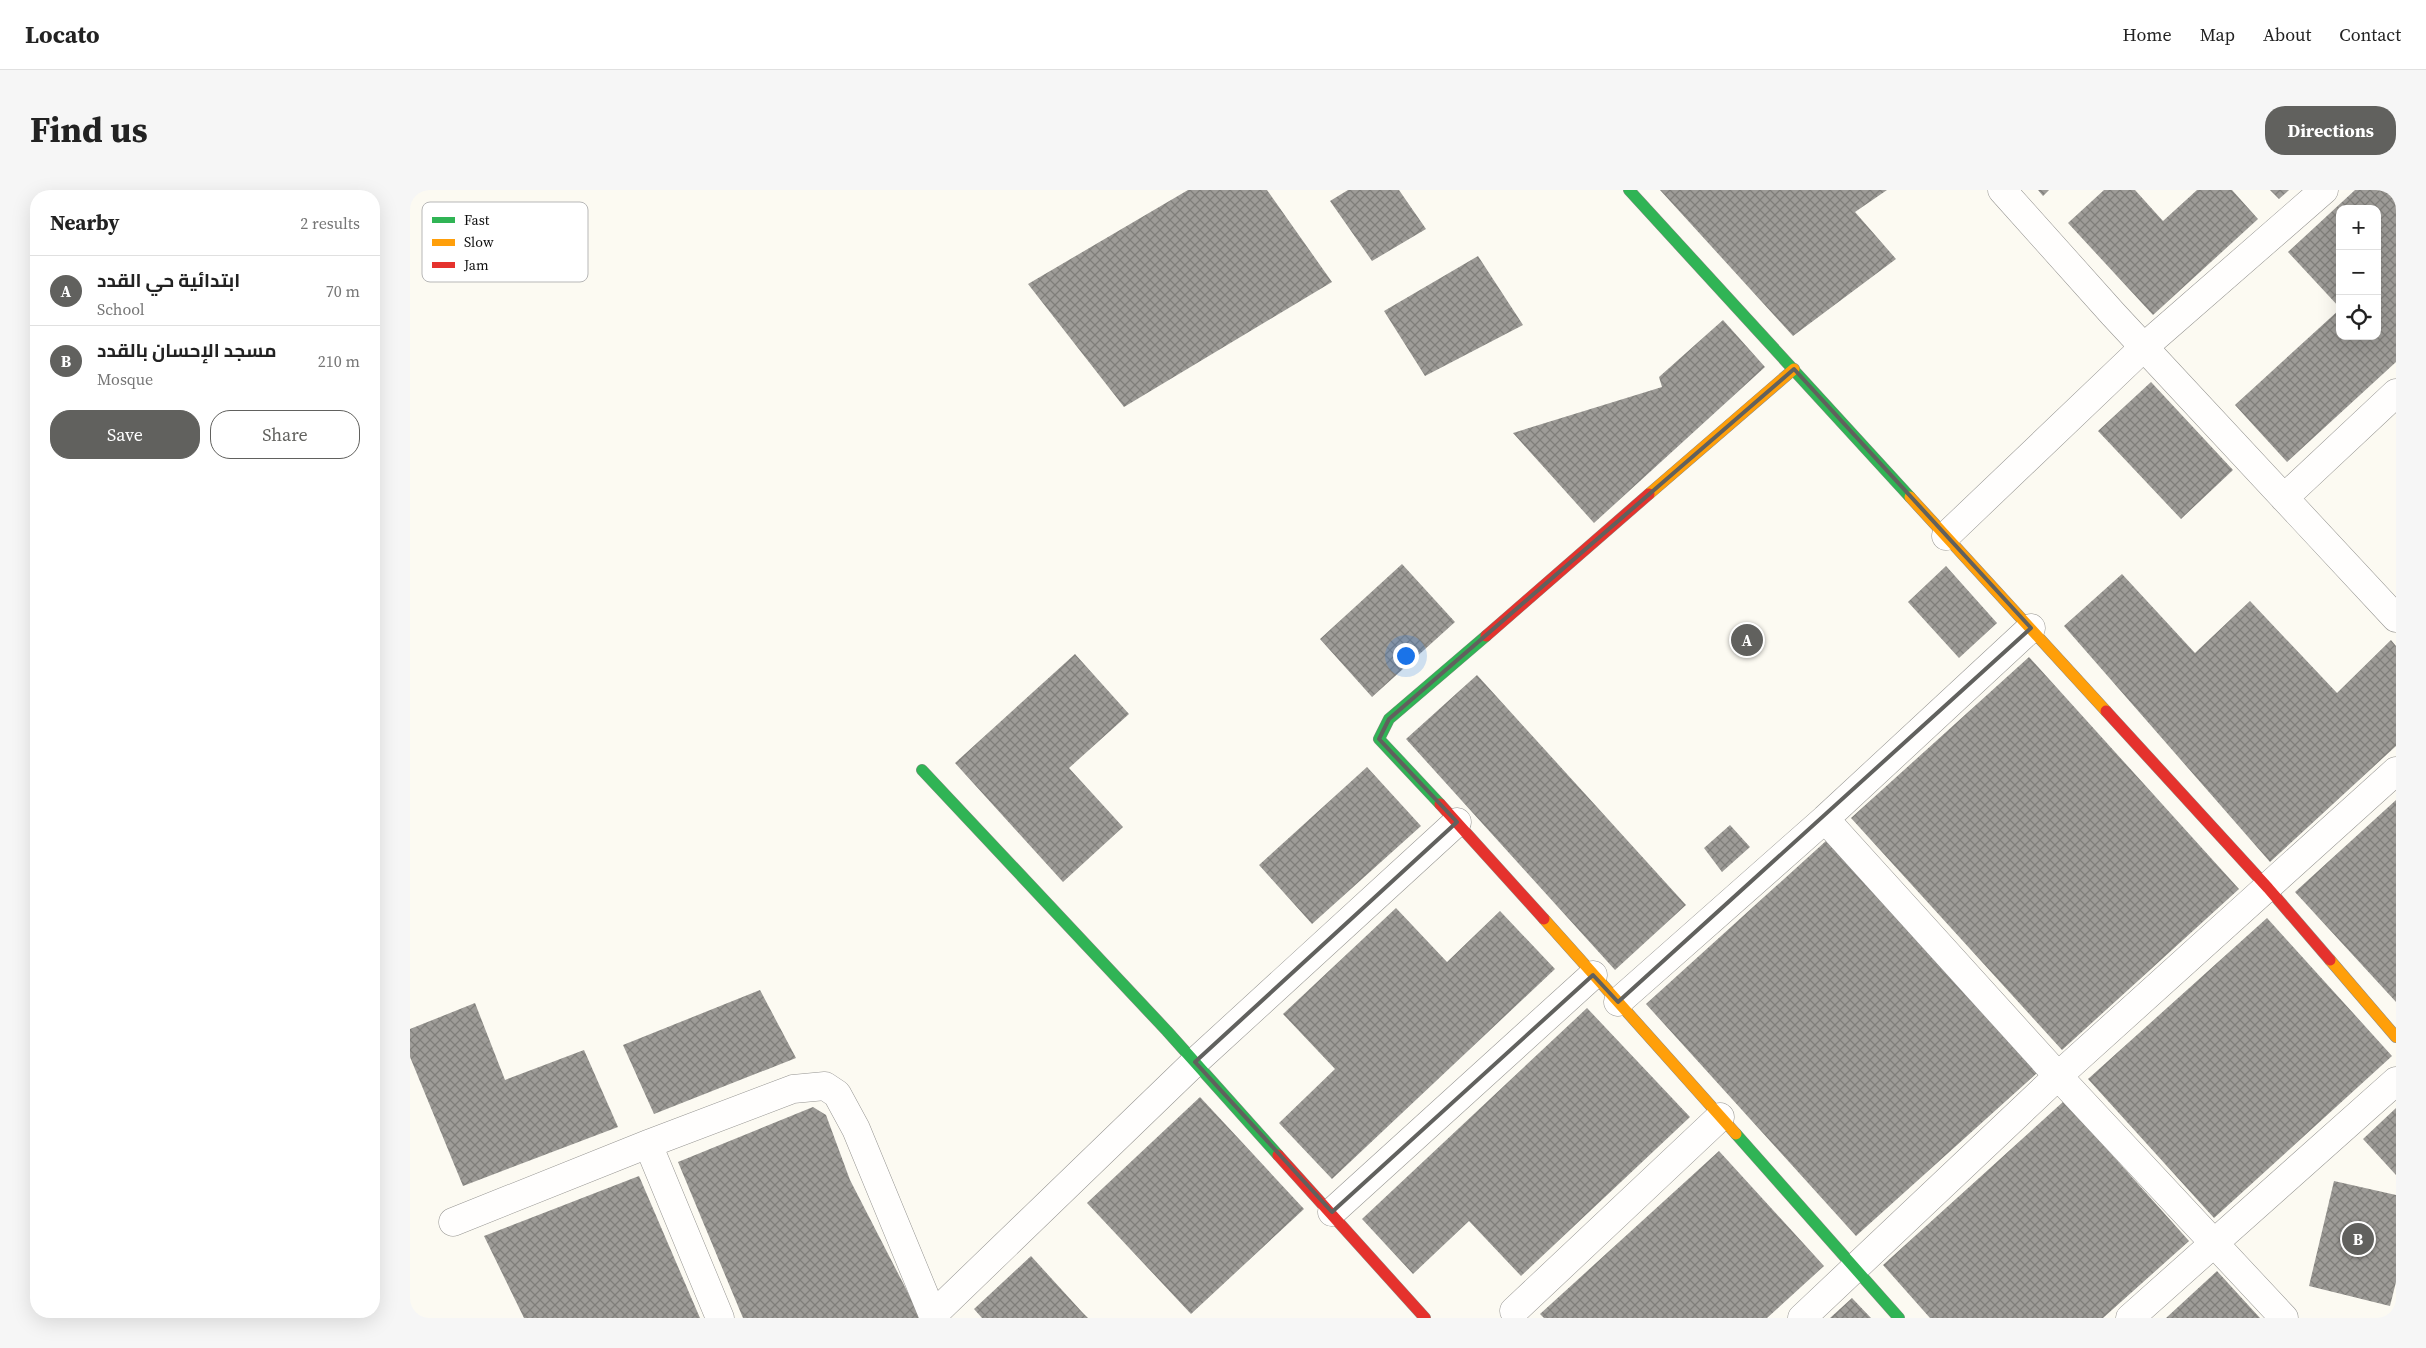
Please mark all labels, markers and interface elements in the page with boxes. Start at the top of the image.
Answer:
text: Locato [25,18,100,51]
text: Home [2123,22,2172,47]
text: Map [2200,22,2235,47]
text: About [2263,22,2311,47]
text: Contact [2339,22,2401,47]
text: Find us [30,106,148,154]
button: Directions [2265,106,2396,155]
legend [422,202,588,282]
map controls [2336,205,2381,340]
button: + [2336,205,2381,250]
text: Nearby [50,208,120,237]
text: Fast [464,210,490,230]
text: 2 results [300,212,360,234]
text: Slow [464,232,494,252]
button: − [2336,250,2381,295]
text: Jam [463,255,489,275]
text: ابتدائية حي القدد [97,267,240,293]
text: A [61,280,71,302]
text: 70 m [326,280,360,302]
button: locate [2336,295,2381,340]
text: School [97,298,145,320]
text: مسجد الإحسان بالقدد [97,337,277,363]
text: B [61,350,71,372]
text: 210 m [318,350,360,372]
text: Mosque [97,368,153,390]
button: Save [50,410,200,459]
button: Share [210,410,360,459]
pin: A [1731,621,1763,659]
your location [1393,643,1419,669]
pin: B [2342,1220,2374,1258]

